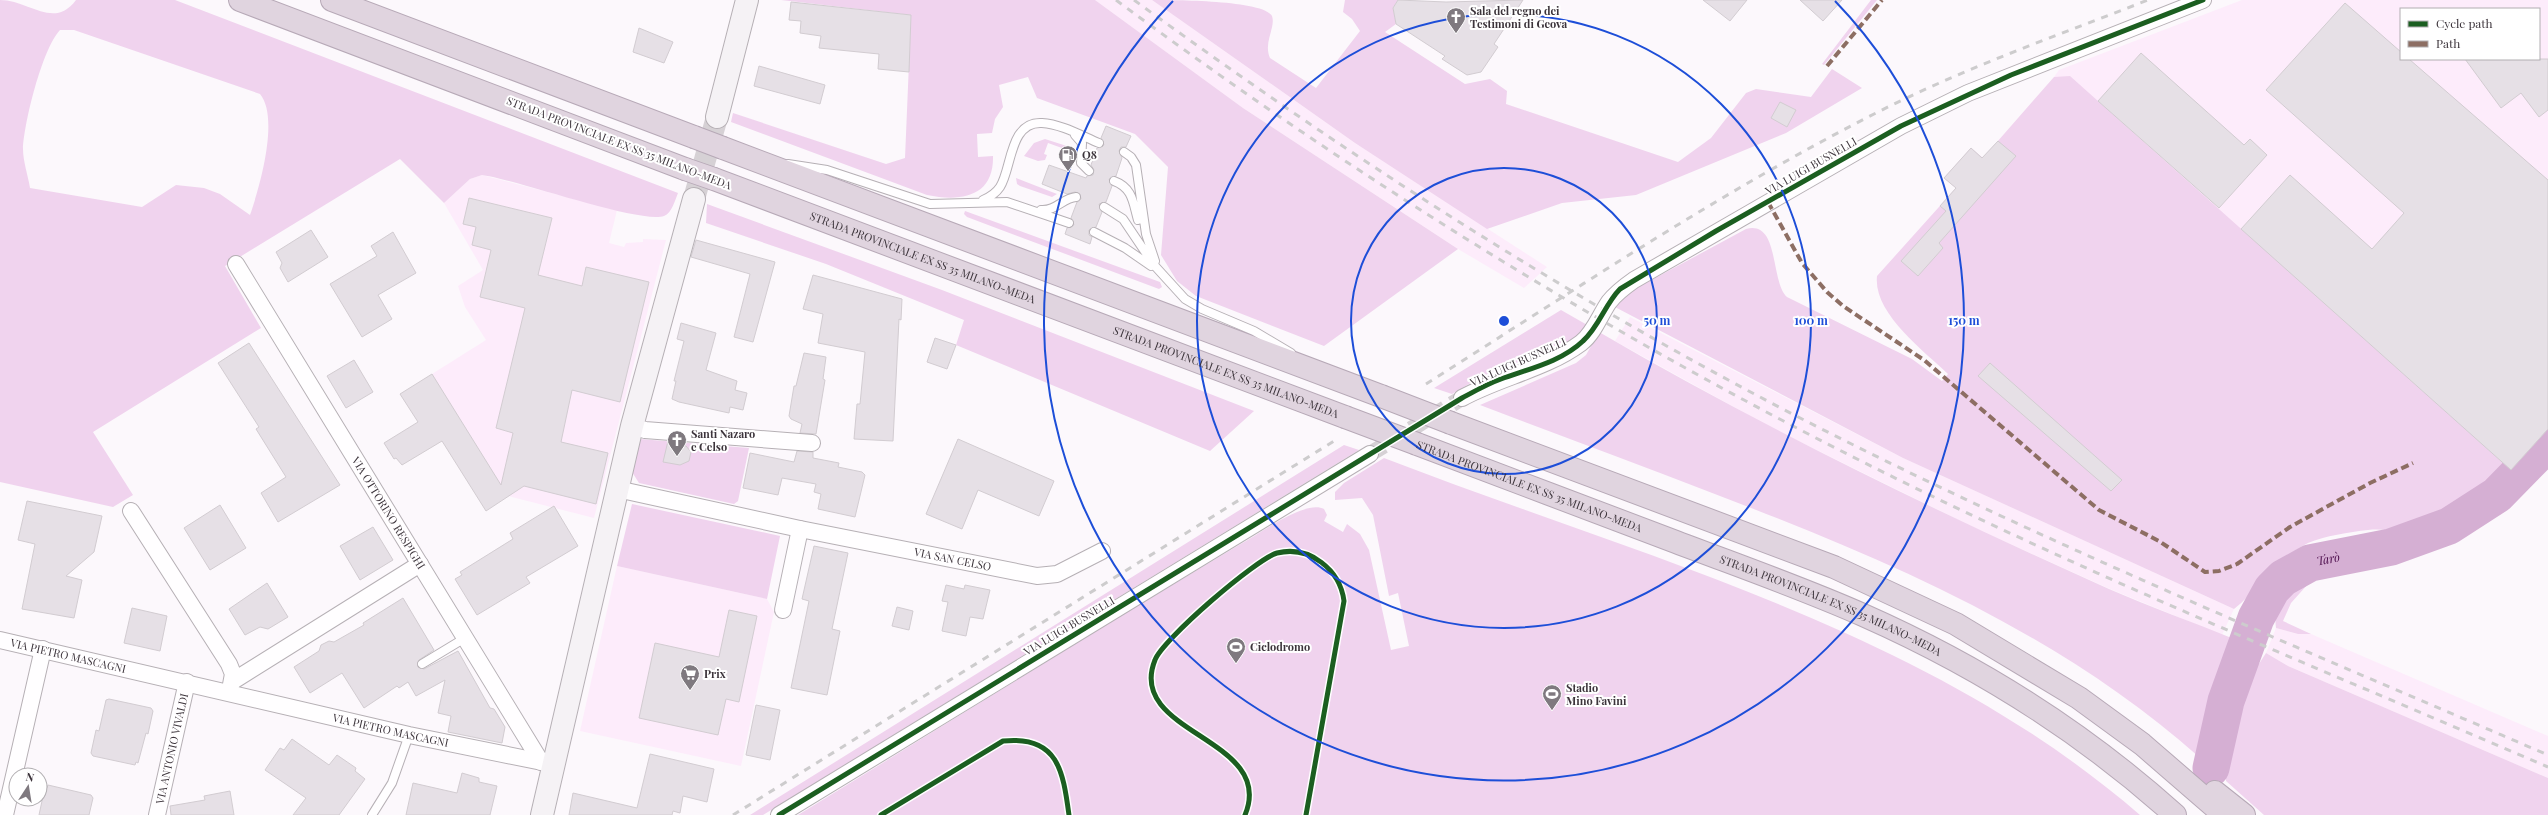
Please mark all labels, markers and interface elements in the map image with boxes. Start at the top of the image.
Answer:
place label: Sala del regno dei Testimoni di Geova [1470,3,1568,31]
church icon: Sala del regno dei Testimoni di Geova [1445,6,1467,34]
legend [2400,8,2540,60]
text: Cycle path [2436,15,2493,31]
text: Path [2436,35,2460,51]
street label: STRADA PROVINCIALE EX SS 35 MILANO-MEDA [505,93,734,192]
street label: VIA LUIGI BUSNELLI [1761,133,1860,198]
fuel station icon: Q8 [1057,144,1079,172]
place label: Q8 [1082,147,1097,162]
street label: STRADA PROVINCIALE EX SS 35 MILANO-MEDA [808,208,1038,307]
text: 50 m [1644,312,1671,328]
text: 100 m [1794,312,1828,328]
text: 150 m [1948,312,1980,328]
centre of rings [1497,314,1511,328]
street label: STRADA PROVINCIALE EX SS 35 MILANO-MEDA [1111,322,1341,421]
street label: VIA LUIGI BUSNELLI [1467,334,1568,390]
place label: Santi Nazaro e Celso [691,426,755,454]
church icon: Santi Nazaro e Celso [666,429,688,457]
street label: STRADA PROVINCIALE EX SS 35 MILANO-MEDA [1415,437,1644,535]
street label: VIA OTTORINO RESPIGHI [348,453,429,572]
street label: VIA SAN CELSO [912,544,993,574]
water label: Tarò [2315,548,2341,569]
street label: STRADA PROVINCIALE EX SS 35 MILANO-MEDA [1718,551,1944,659]
street label: VIA LUIGI BUSNELLI [1020,592,1117,659]
street label: VIA PIETRO MASCAGNI [8,634,128,676]
sports icon: Ciclodromo [1225,636,1247,664]
place label: Ciclodromo [1250,639,1310,654]
supermarket icon: Prix [679,663,701,691]
place label: Prix [704,666,726,681]
place label: Stadio Mino Favini [1566,680,1627,708]
sports icon: Stadio Mino Favini [1541,683,1563,711]
street label: VIA ANTONIO VIVALDI [151,692,191,806]
street label: VIA PIETRO MASCAGNI [330,709,450,750]
north arrow [8,767,48,807]
text: N [25,769,36,785]

